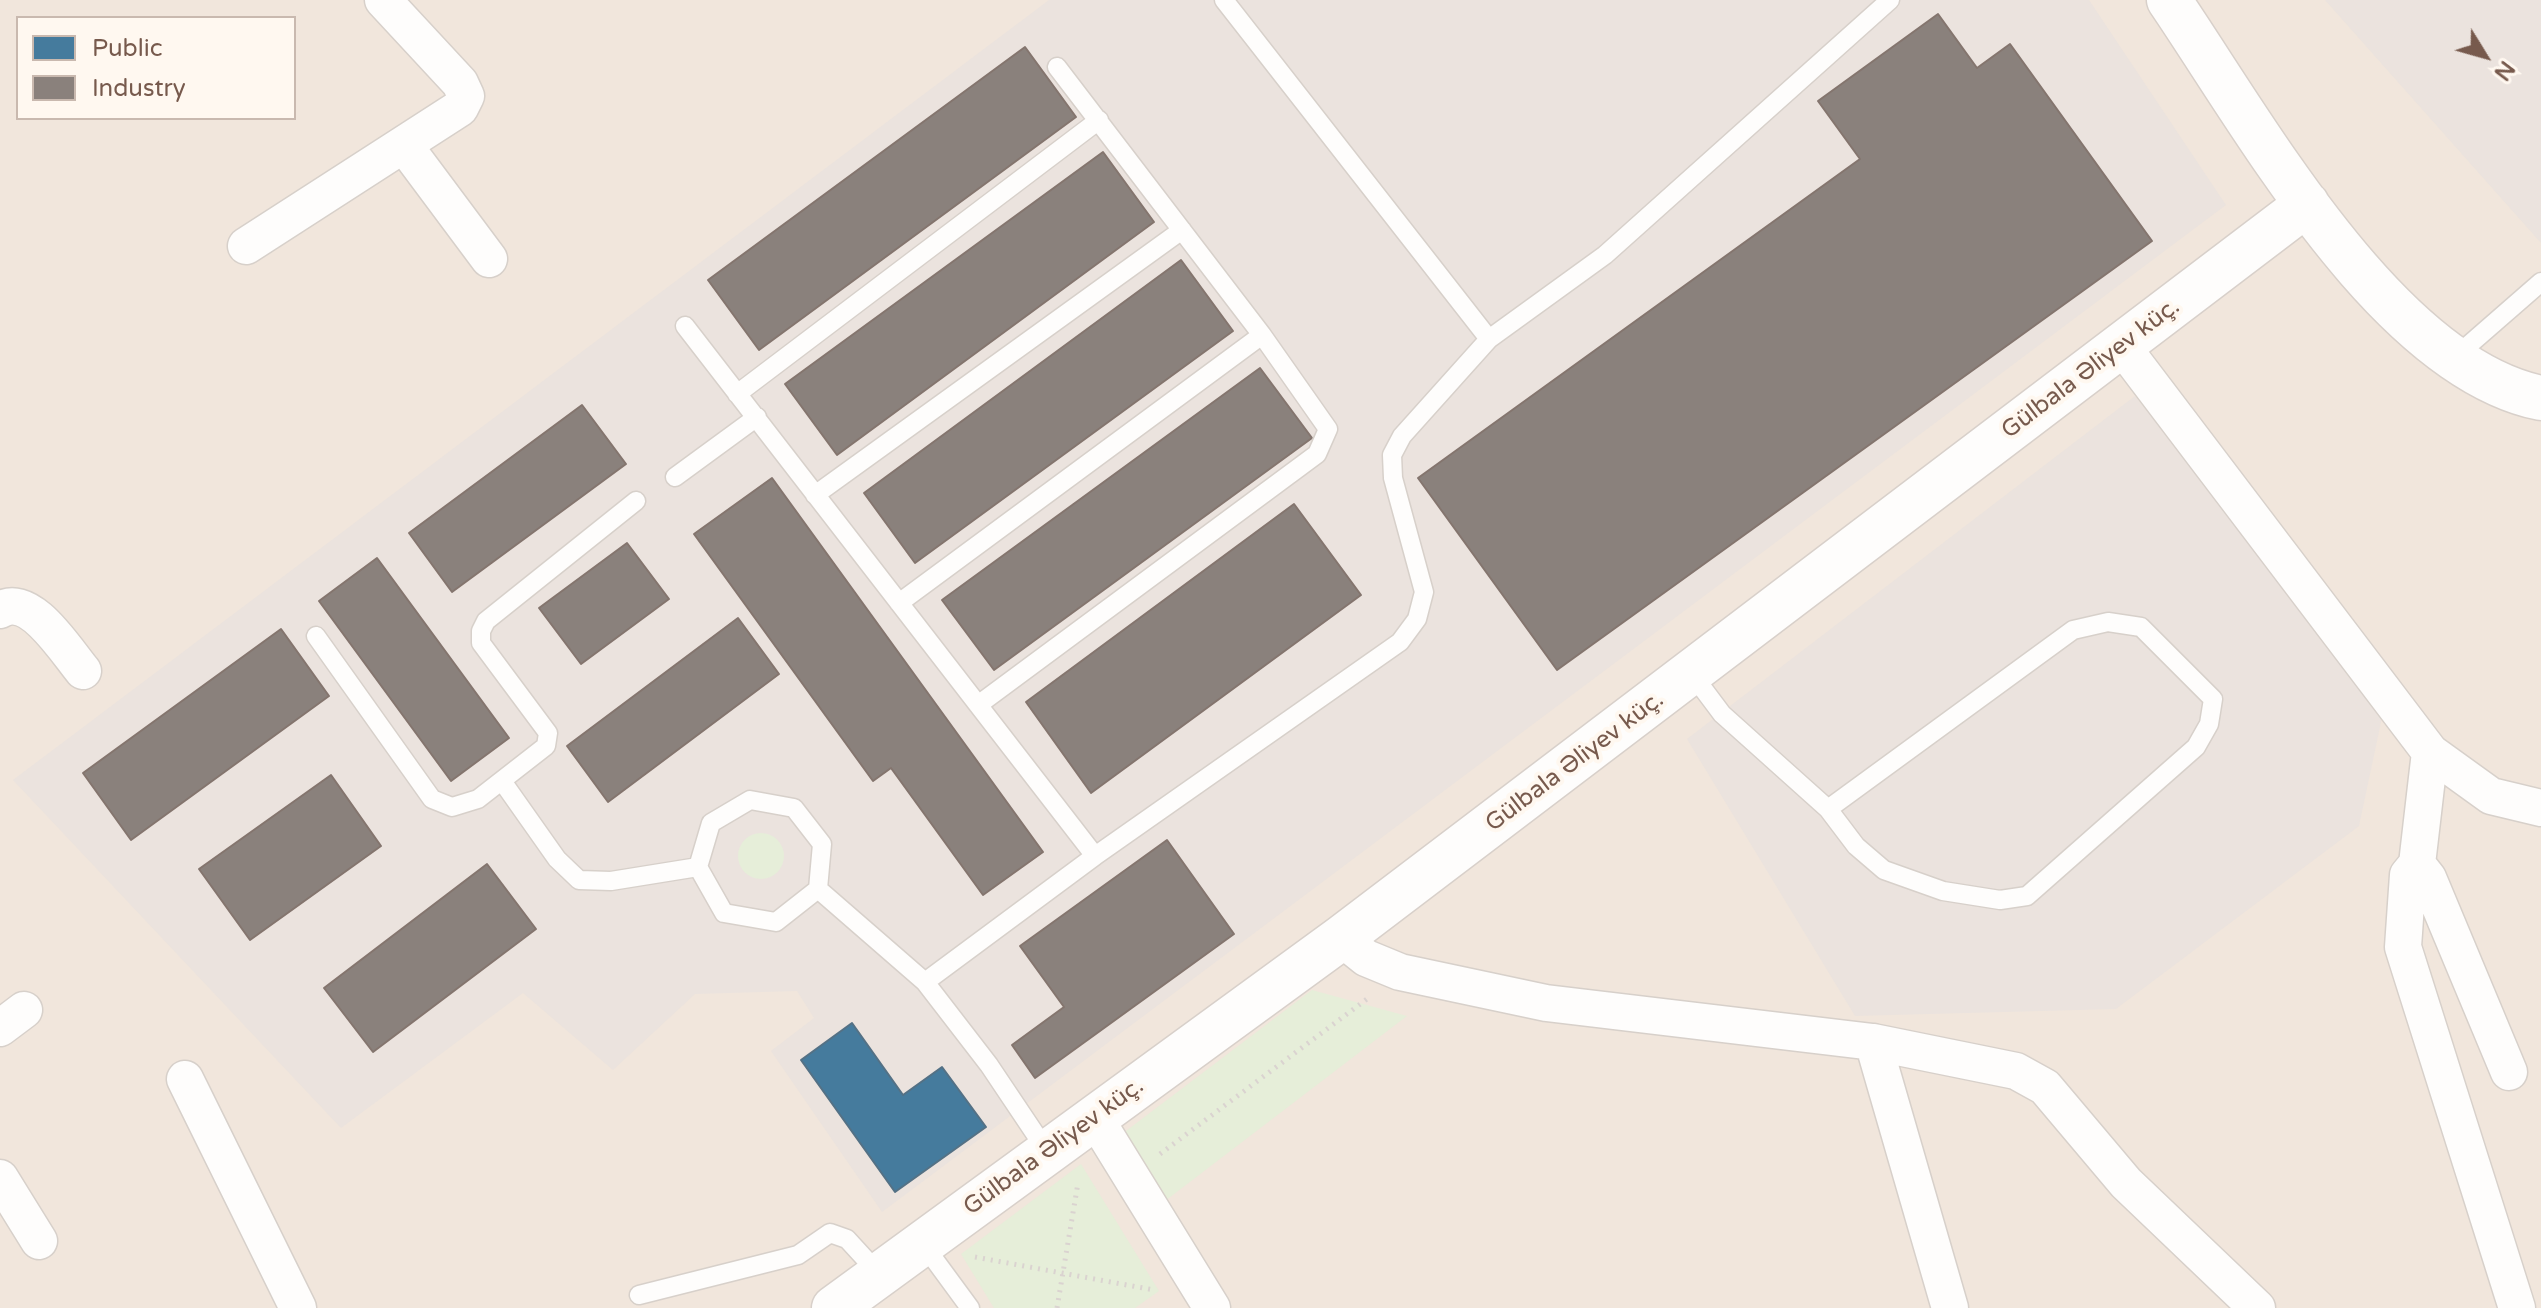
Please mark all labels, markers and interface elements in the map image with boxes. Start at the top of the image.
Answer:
legend [16,16,296,120]
north arrow [2445,16,2525,96]
text: Public [92,34,162,63]
text: N [2488,56,2520,85]
text: Industry [92,74,186,103]
street label: Gülbala Əliyev küç. [1996,293,2186,445]
street label: Gülbala Əliyev küç. [1480,686,1670,838]
street label: Gülbala Əliyev küç. [958,1072,1150,1222]

